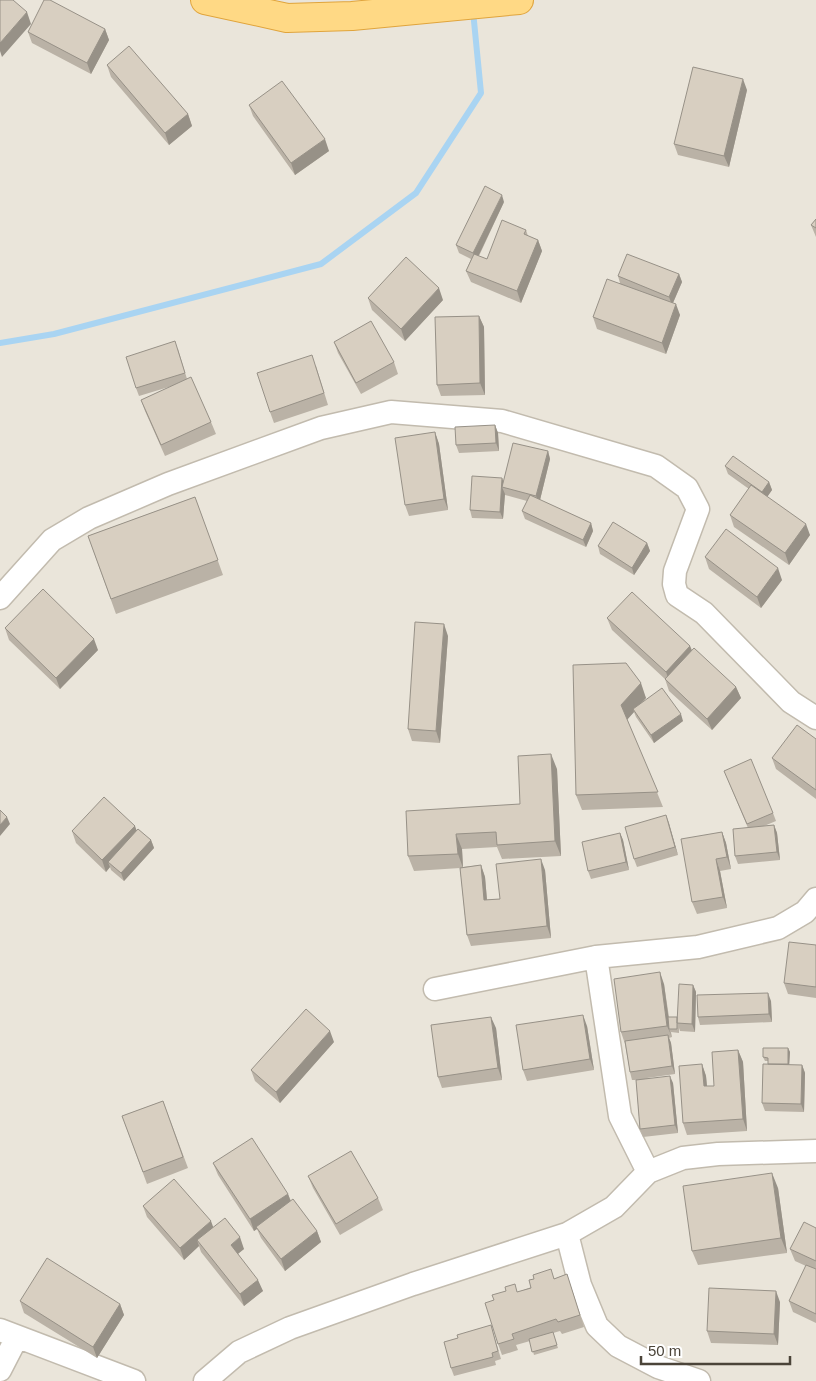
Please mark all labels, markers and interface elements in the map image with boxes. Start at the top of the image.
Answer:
scale bar [641,1334,790,1366]
text: 50 m [648,1342,681,1359]

